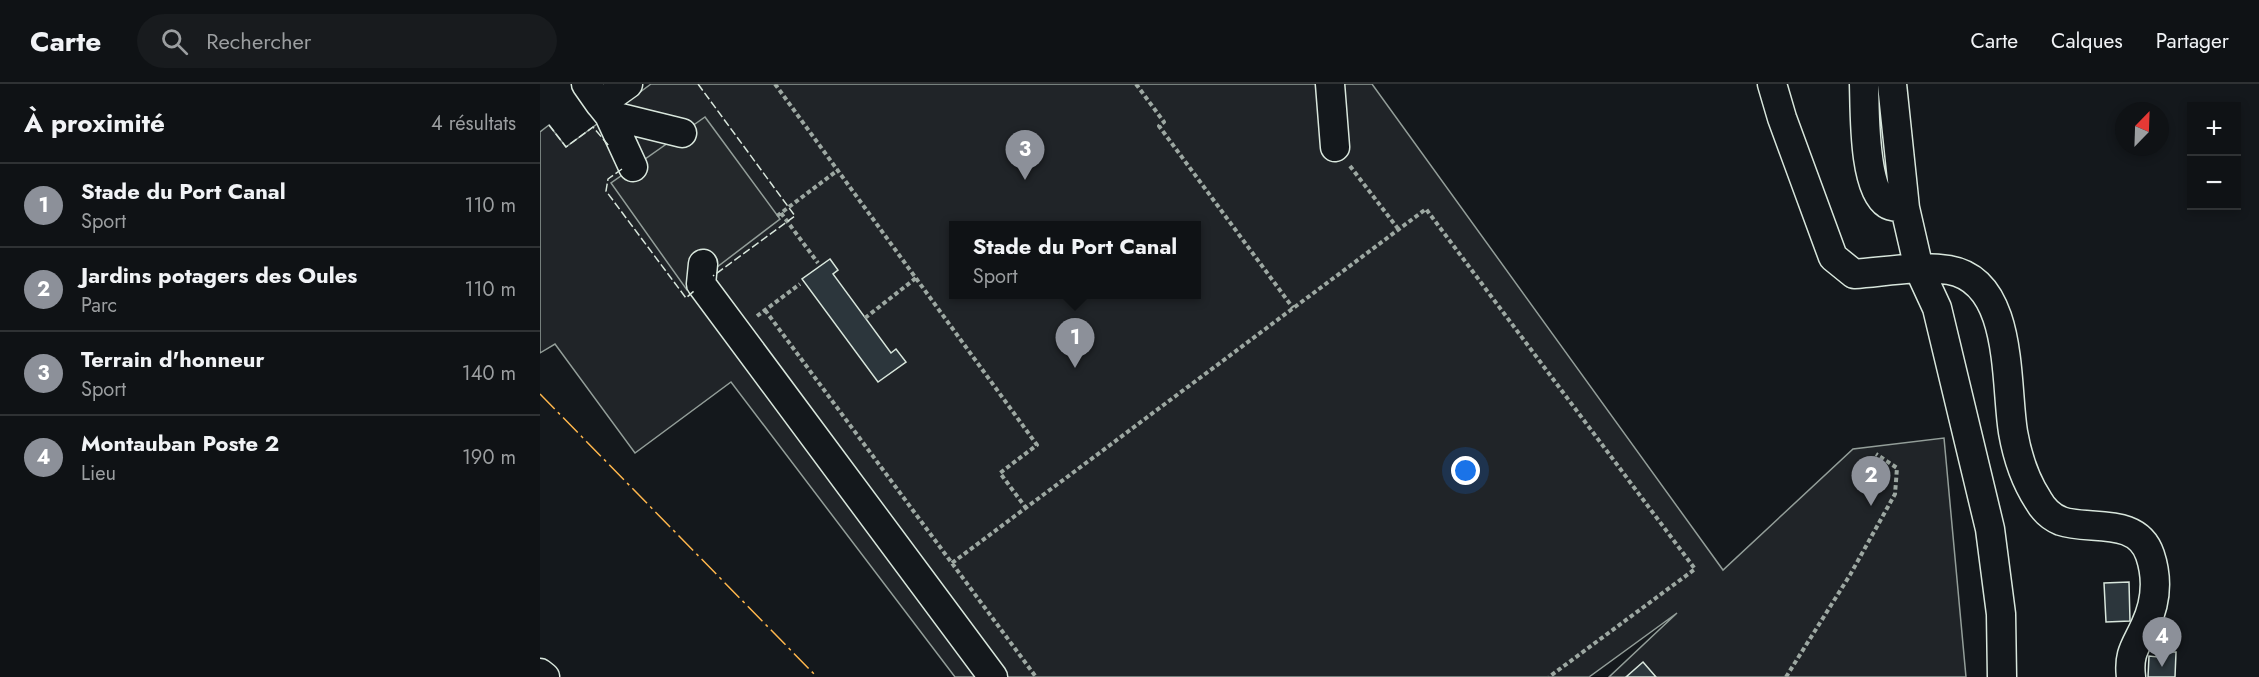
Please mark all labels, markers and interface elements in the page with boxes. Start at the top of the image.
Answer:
search box [137,14,557,68]
text: Carte [30,21,101,62]
icon: search [158,25,191,58]
text: Rechercher [206,25,311,57]
text: Carte [1971,26,2018,56]
text: Calques [2051,26,2123,56]
text: Partager [2156,26,2229,56]
north arrow [2115,102,2169,156]
map controls [2187,102,2241,210]
button: + [2187,102,2241,156]
text: À proximité [24,104,165,142]
text: 4 résultats [431,109,516,138]
pin: 3 [1006,130,1044,180]
button: − [2187,156,2241,210]
text: Stade du Port Canal [81,175,286,207]
text: 1 [38,191,49,220]
text: 110 m [464,191,516,220]
text: Sport [81,207,126,236]
popup [949,221,1201,299]
text: Stade du Port Canal [973,230,1177,262]
text: Jardins potagers des Oules [81,259,357,291]
text: Sport [973,262,1018,291]
text: 2 [37,275,50,304]
text: 110 m [464,275,516,304]
text: Parc [81,291,117,320]
pin: 1 [1056,318,1094,368]
text: Terrain d'honneur [81,343,264,375]
text: 3 [37,359,50,388]
text: 140 m [462,359,516,388]
text: Sport [81,375,126,404]
text: Montauban Poste 2 [81,427,279,459]
text: 4 [37,443,50,472]
text: 190 m [462,443,516,472]
your location [1451,456,1480,485]
pin: 2 [1852,456,1890,506]
text: Lieu [81,459,116,488]
pin: 4 [2142,618,2182,667]

